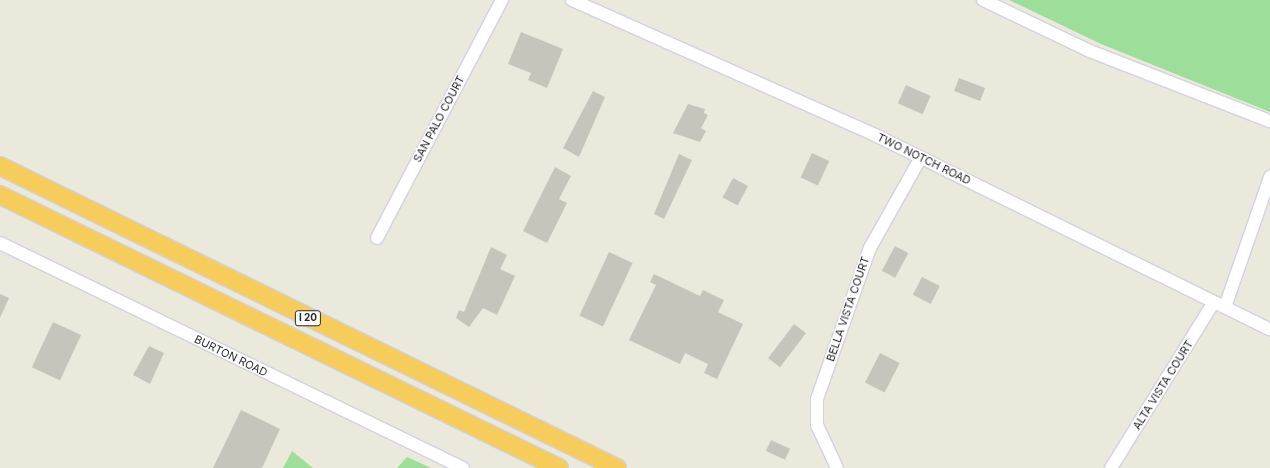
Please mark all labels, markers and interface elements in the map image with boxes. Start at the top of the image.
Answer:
street label: SAN PALO COURT [411,73,467,165]
street label: TWO NOTCH ROAD [875,131,973,187]
street label: BELLA VISTA COURT [824,255,872,363]
road number: I 20 [294,310,322,326]
street label: BURTON ROAD [192,333,270,379]
street label: ALTA VISTA COURT [1130,338,1196,432]

